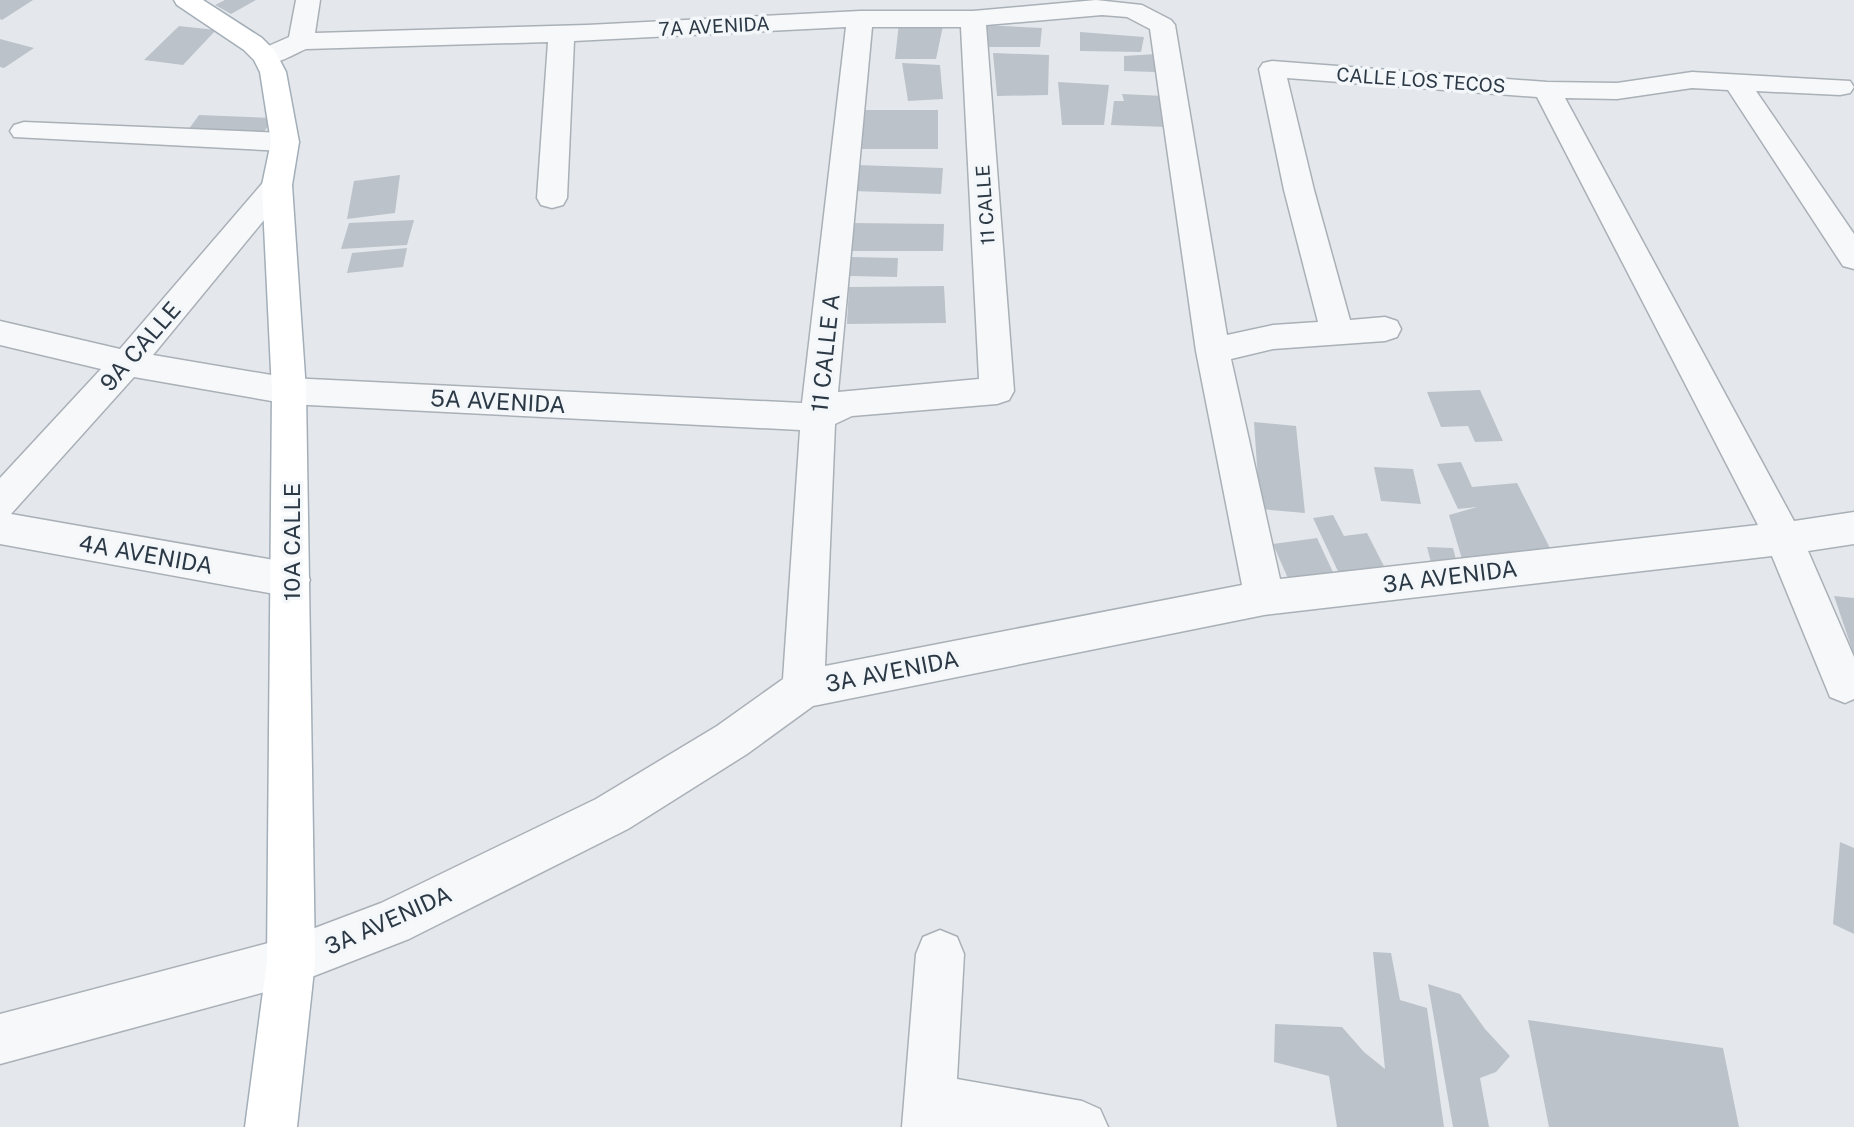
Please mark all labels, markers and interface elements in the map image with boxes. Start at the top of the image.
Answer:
street label: 7A AVENIDA [658,12,770,40]
street label: CALLE LOS TECOS [1336,63,1506,97]
street label: 11 CALLE [971,164,999,246]
street label: 11 CALLE A [805,292,845,414]
street label: 9A CALLE [94,296,186,396]
street label: 5A AVENIDA [430,384,566,418]
street label: 10A CALLE [278,483,305,601]
street label: 4A AVENIDA [77,529,215,579]
street label: 3A AVENIDA [1381,554,1519,598]
street label: 3A AVENIDA [823,645,961,697]
street label: 3A AVENIDA [321,880,455,960]

